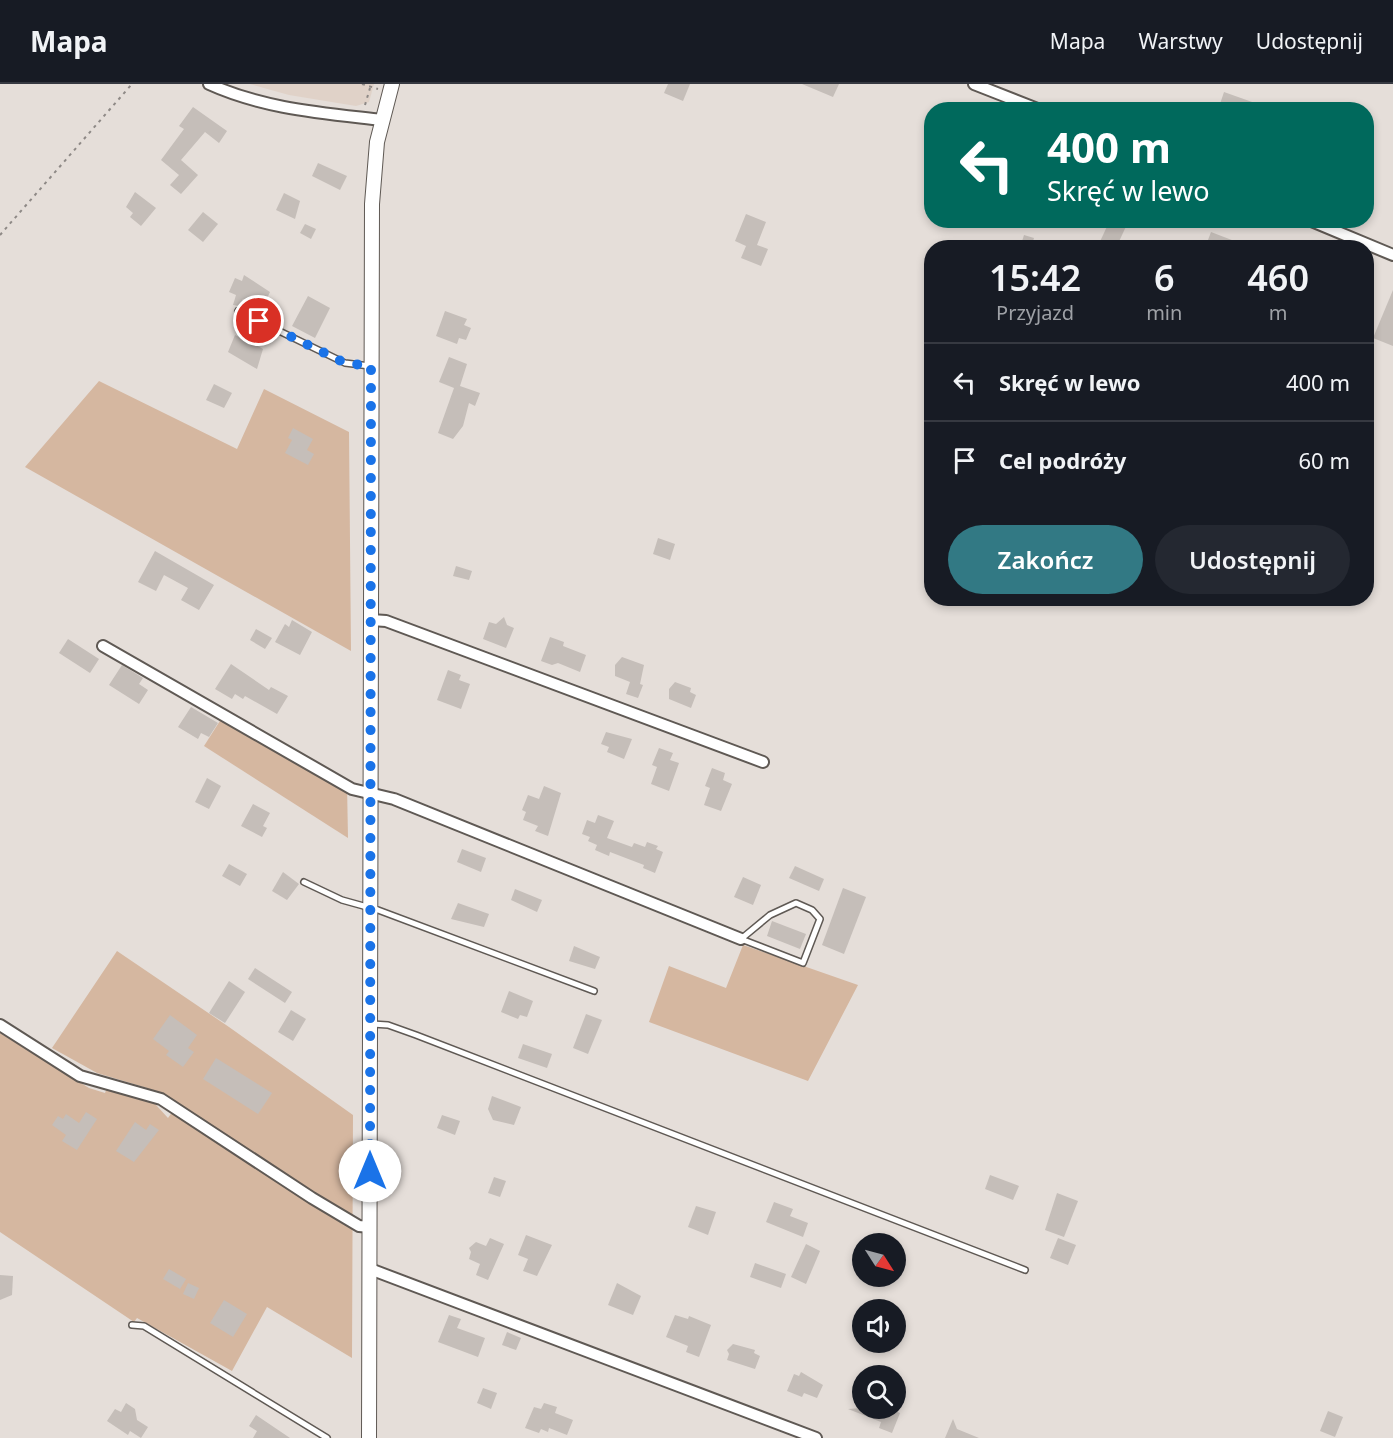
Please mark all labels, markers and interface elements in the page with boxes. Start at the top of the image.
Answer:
text: Mapa [30,22,108,60]
text: Mapa [1050,27,1105,55]
text: Warstwy [1138,27,1223,55]
text: Udostępnij [1256,27,1363,55]
text: 400 m [1047,118,1171,175]
icon: left [948,126,1026,204]
text: Skręć w lewo [1047,172,1210,209]
text: 15:42 [989,253,1081,302]
text: 6 [1154,253,1175,302]
text: 460 [1247,253,1309,302]
pin [233,295,284,346]
text: Przyjazd [996,299,1074,326]
text: min [1146,299,1182,326]
text: m [1269,299,1288,326]
icon: arrive [242,304,275,337]
icon: left [948,366,981,399]
text: Skręć w lewo [999,367,1141,397]
text: 400 m [1286,367,1350,397]
icon: arrive [948,444,981,477]
text: Cel podróży [999,445,1126,475]
text: 60 m [1299,445,1350,475]
button: Zakończ [948,525,1143,594]
button: Udostępnij [1155,525,1350,594]
position arrow [338,1139,402,1203]
north arrow [852,1233,906,1287]
map controls [852,1233,906,1419]
button: sound [852,1299,906,1353]
button: search [852,1365,906,1419]

